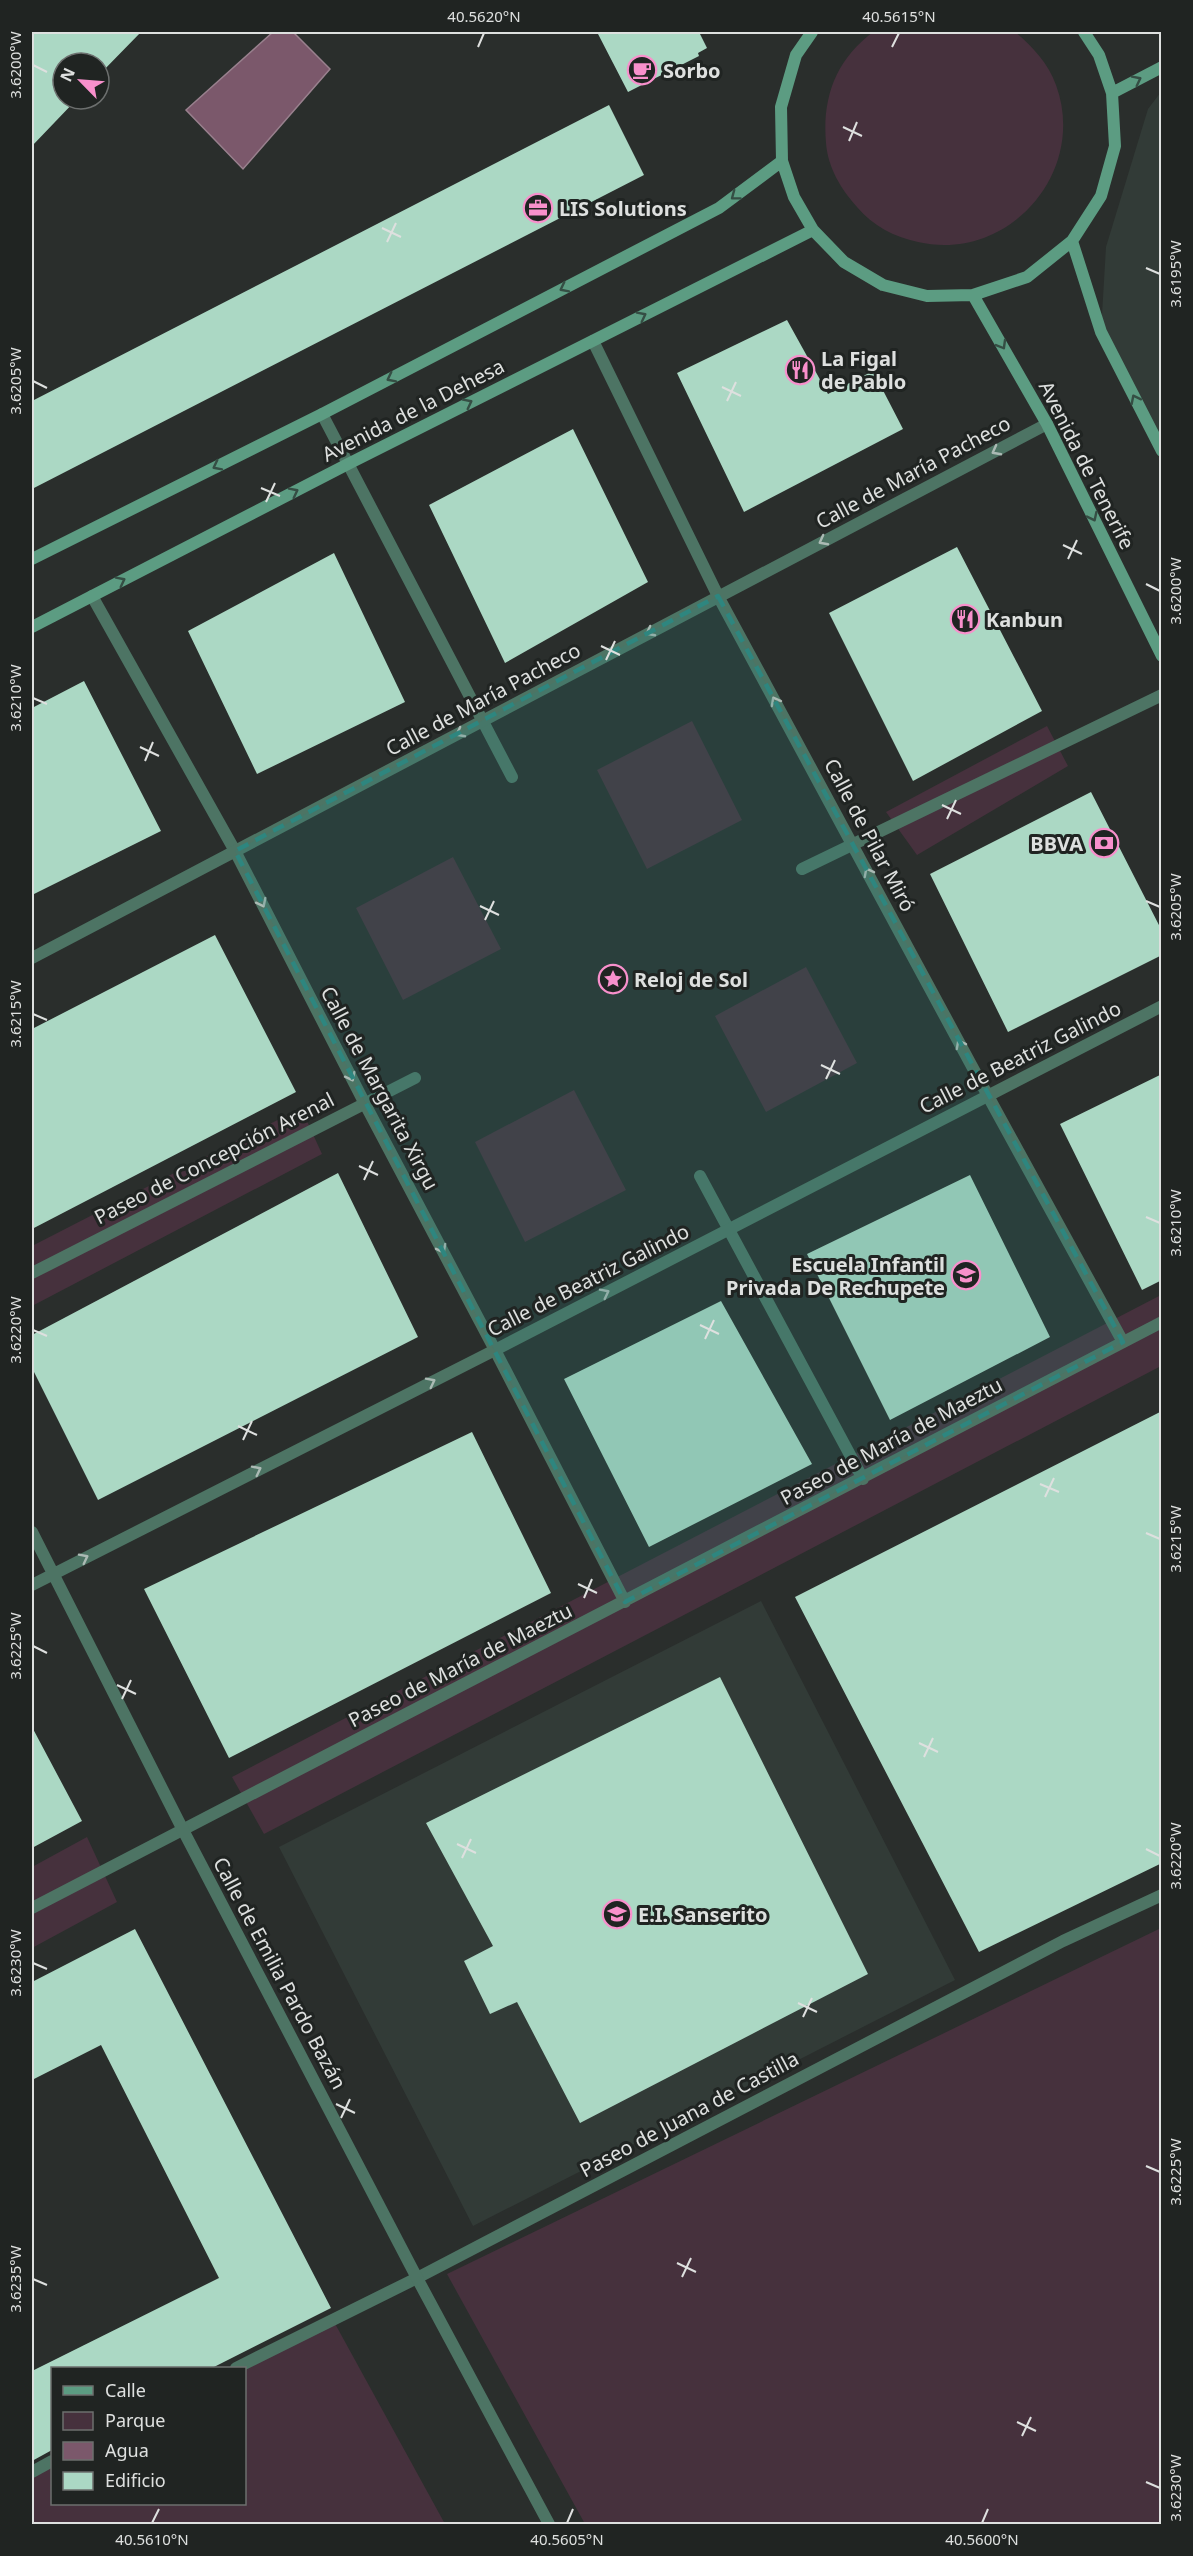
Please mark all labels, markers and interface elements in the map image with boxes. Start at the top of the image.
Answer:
text: 40.5620°N [447,6,521,26]
text: 40.5615°N [862,6,936,26]
text: 3.6200°W [5,31,25,99]
north arrow [51,51,111,111]
cafe icon: Sorbo [626,54,658,86]
place label: Sorbo [663,57,721,84]
text: N [55,64,80,85]
one-way arrow [1131,76,1141,87]
one-way arrow [731,189,742,200]
office icon: LIS Solutions [522,192,554,224]
place label: LIS Solutions [559,195,687,222]
text: 3.6195°W [1165,240,1185,308]
one-way arrow [559,281,570,293]
one-way arrow [636,311,647,323]
one-way arrow [995,339,1006,349]
place label: La Figal de Pablo [821,345,906,395]
text: 3.6205°W [5,347,25,415]
street label: Avenida de la Dehesa [317,352,509,468]
restaurant icon: La Figal de Pablo [784,354,816,386]
one-way arrow [386,371,397,382]
street label: Avenida de Tenerife [1033,376,1141,554]
one-way arrow [1131,394,1142,405]
one-way arrow [462,399,473,411]
street label: Calle de María Pacheco [811,409,1015,535]
one-way arrow [991,444,1002,455]
one-way arrow [212,459,223,470]
one-way arrow [288,488,298,499]
one-way arrow [1086,511,1098,522]
one-way arrow [819,534,829,545]
text: 3.6200°W [1165,557,1185,625]
one-way arrow [115,577,126,589]
restaurant icon: Kanbun [949,603,981,635]
place label: Kanbun [986,606,1063,633]
one-way arrow [646,625,657,636]
street label: Calle de María Pacheco [381,636,585,762]
text: 3.6210°W [5,664,25,732]
one-way arrow [771,696,782,707]
one-way arrow [455,726,466,737]
street label: Calle de Pilar Miró [818,754,922,916]
bank icon: BBVA [1088,827,1120,859]
place label: BBVA [1030,830,1083,857]
one-way arrow [864,867,876,878]
text: 3.6205°W [1165,873,1185,941]
one-way arrow [255,897,266,907]
place icon: Reloj de Sol [597,963,629,995]
place label: Reloj de Sol [634,966,748,993]
text: 3.6215°W [5,980,25,1048]
street label: Calle de Margarita Xirgu [315,981,445,1195]
street label: Calle de Beatriz Galindo [915,994,1125,1120]
one-way arrow [956,1040,967,1050]
one-way arrow [344,1070,355,1081]
street label: Paseo de Concepción Arenal [90,1086,338,1230]
text: 3.6210°W [1165,1189,1185,1257]
street label: Calle de Beatriz Galindo [483,1217,693,1343]
one-way arrow [435,1243,446,1253]
place label: Escuela Infantil Privada De Rechupete [726,1251,945,1301]
school or university icon: Escuela Infantil Privada De Rechupete [950,1259,982,1291]
one-way arrow [599,1289,610,1301]
text: 3.6220°W [5,1296,25,1364]
street label: Paseo de María de Maeztu [775,1371,1007,1511]
one-way arrow [425,1378,436,1389]
one-way arrow [251,1466,262,1478]
text: 3.6215°W [1165,1505,1185,1573]
one-way arrow [77,1554,88,1566]
street label: Paseo de María de Maeztu [344,1597,576,1733]
text: 3.6225°W [5,1612,25,1680]
text: 3.6220°W [1165,1822,1185,1890]
street label: Calle de Emilia Pardo Bazán [207,1852,353,2094]
school or university icon: E.I. Sanserito [601,1898,633,1930]
place label: E.I. Sanserito [638,1901,768,1928]
text: 3.6230°W [5,1929,25,1997]
street label: Paseo de Juana de Castilla [575,2045,803,2183]
text: 3.6225°W [1165,2138,1185,2206]
text: 3.6235°W [5,2245,25,2313]
legend [51,2367,246,2505]
text: Calle [105,2378,146,2402]
text: Parque [105,2408,165,2432]
text: Agua [105,2438,149,2462]
text: 3.6230°W [1165,2454,1185,2522]
text: Edificio [105,2468,166,2492]
text: 40.5610°N [115,2529,189,2549]
text: 40.5605°N [530,2529,604,2549]
text: 40.5600°N [945,2529,1019,2549]

